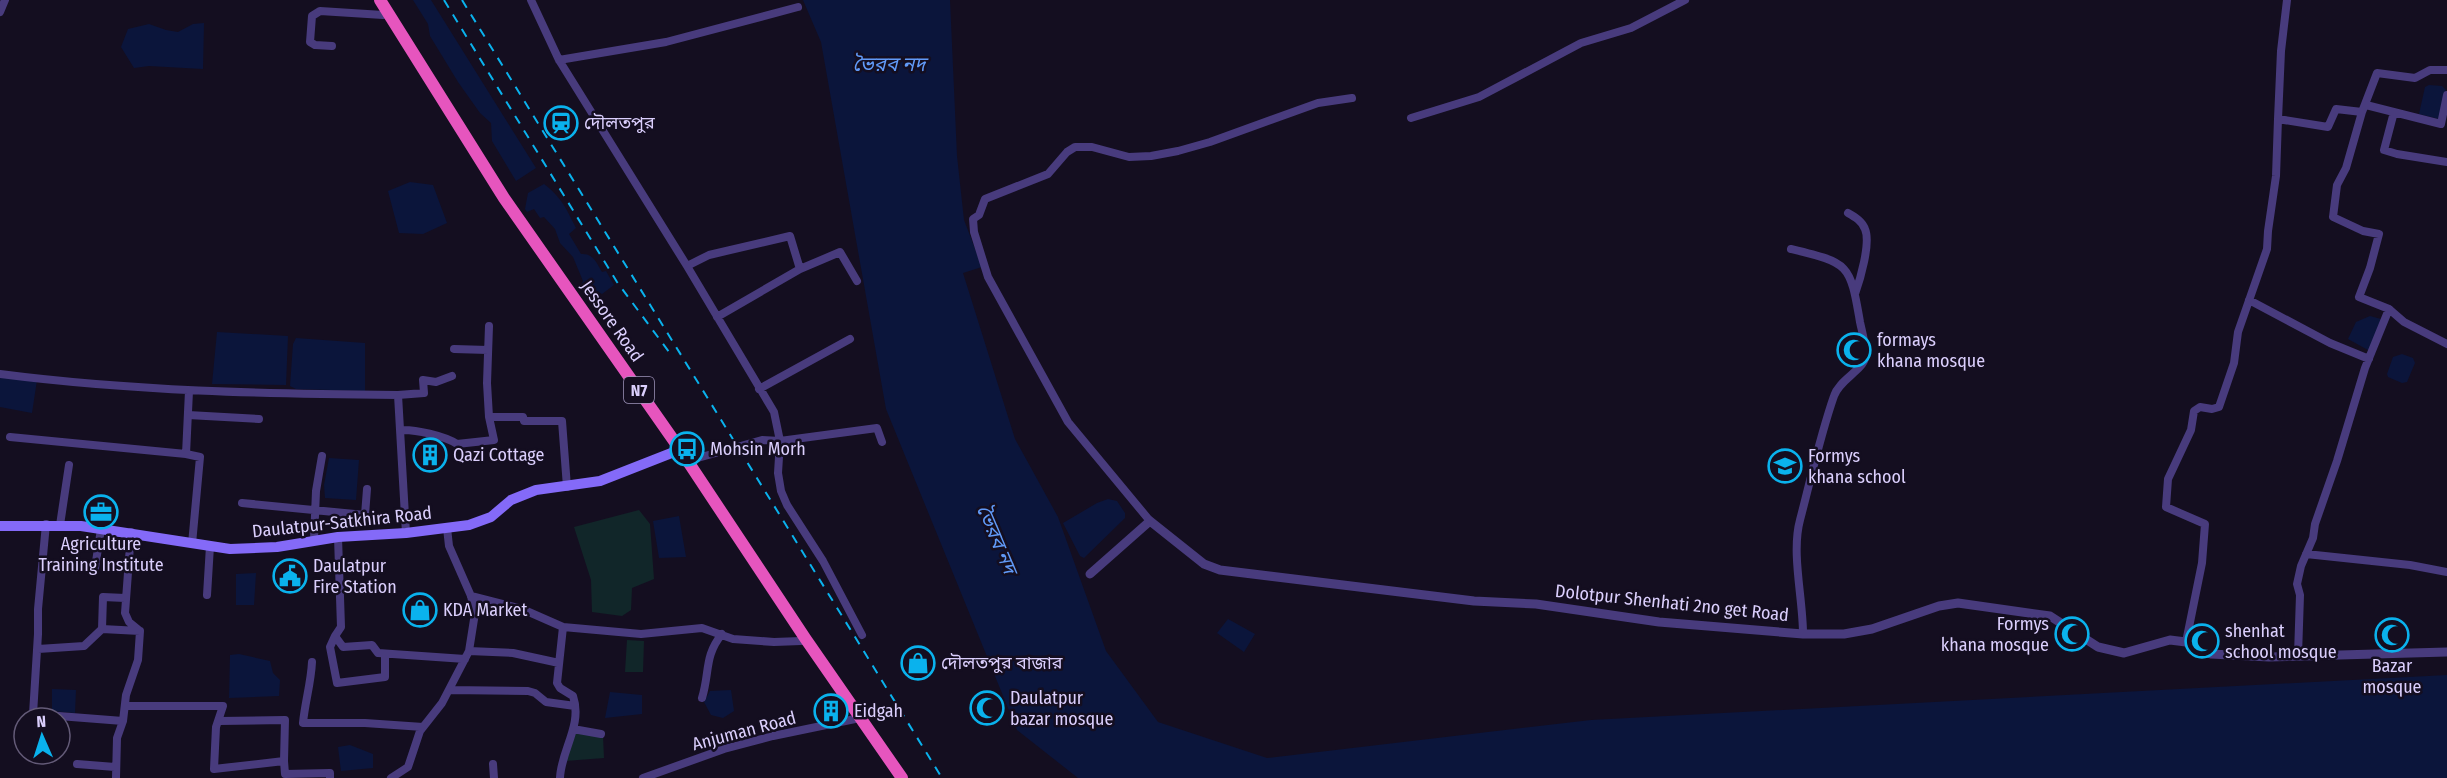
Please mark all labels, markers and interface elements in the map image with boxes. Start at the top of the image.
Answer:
water label: ভৈরব নদ [853,52,929,76]
station icon: দৌলতপুর [543,105,579,141]
place label: দৌলতপুর [584,112,655,134]
street label: Jessore Road [576,276,648,366]
place label: formays khana mosque [1877,329,1985,372]
mosque icon: formays khana mosque [1836,332,1872,368]
road number: N7 [624,377,654,403]
bus stop icon: Mohsin Morh [669,431,705,467]
building icon: Qazi Cottage [412,437,448,473]
place label: Mohsin Morh [710,438,806,460]
place label: Qazi Cottage [453,444,545,466]
place label: Formys khana school [1808,445,1906,488]
school or university icon: Formys khana school [1767,448,1803,484]
office icon: Agriculture Training Institute [83,494,119,530]
water label: ভৈরব নদ [972,501,1024,581]
street label: Daulatpur-Satkhira Road [251,502,433,542]
place label: Agriculture Training Institute [38,533,164,576]
place label: Daulatpur Fire Station [313,555,397,598]
public building icon: Daulatpur Fire Station [272,558,308,594]
street label: Dolotpur Shenhati 2no get Road [1554,580,1790,626]
shop icon: KDA Market [402,592,438,628]
place label: KDA Market [443,599,528,621]
place label: Formys khana mosque [1941,613,2049,656]
mosque icon: Formys khana mosque [2054,616,2090,652]
mosque icon: Bazar mosque [2374,617,2410,653]
place label: shenhat school mosque [2225,620,2337,663]
mosque icon: shenhat school mosque [2184,623,2220,659]
shop icon: দৌলতপুর বাজার [900,645,936,681]
place label: দৌলতপুর বাজার [941,652,1063,674]
place label: Bazar mosque [2363,655,2422,698]
place label: Daulatpur bazar mosque [1010,687,1114,730]
mosque icon: Daulatpur bazar mosque [969,690,1005,726]
building icon: Eidgah [813,693,849,729]
place label: Eidgah [854,700,903,722]
north arrow [12,706,72,766]
street label: Anjuman Road [690,707,798,755]
text: N [36,712,47,731]

